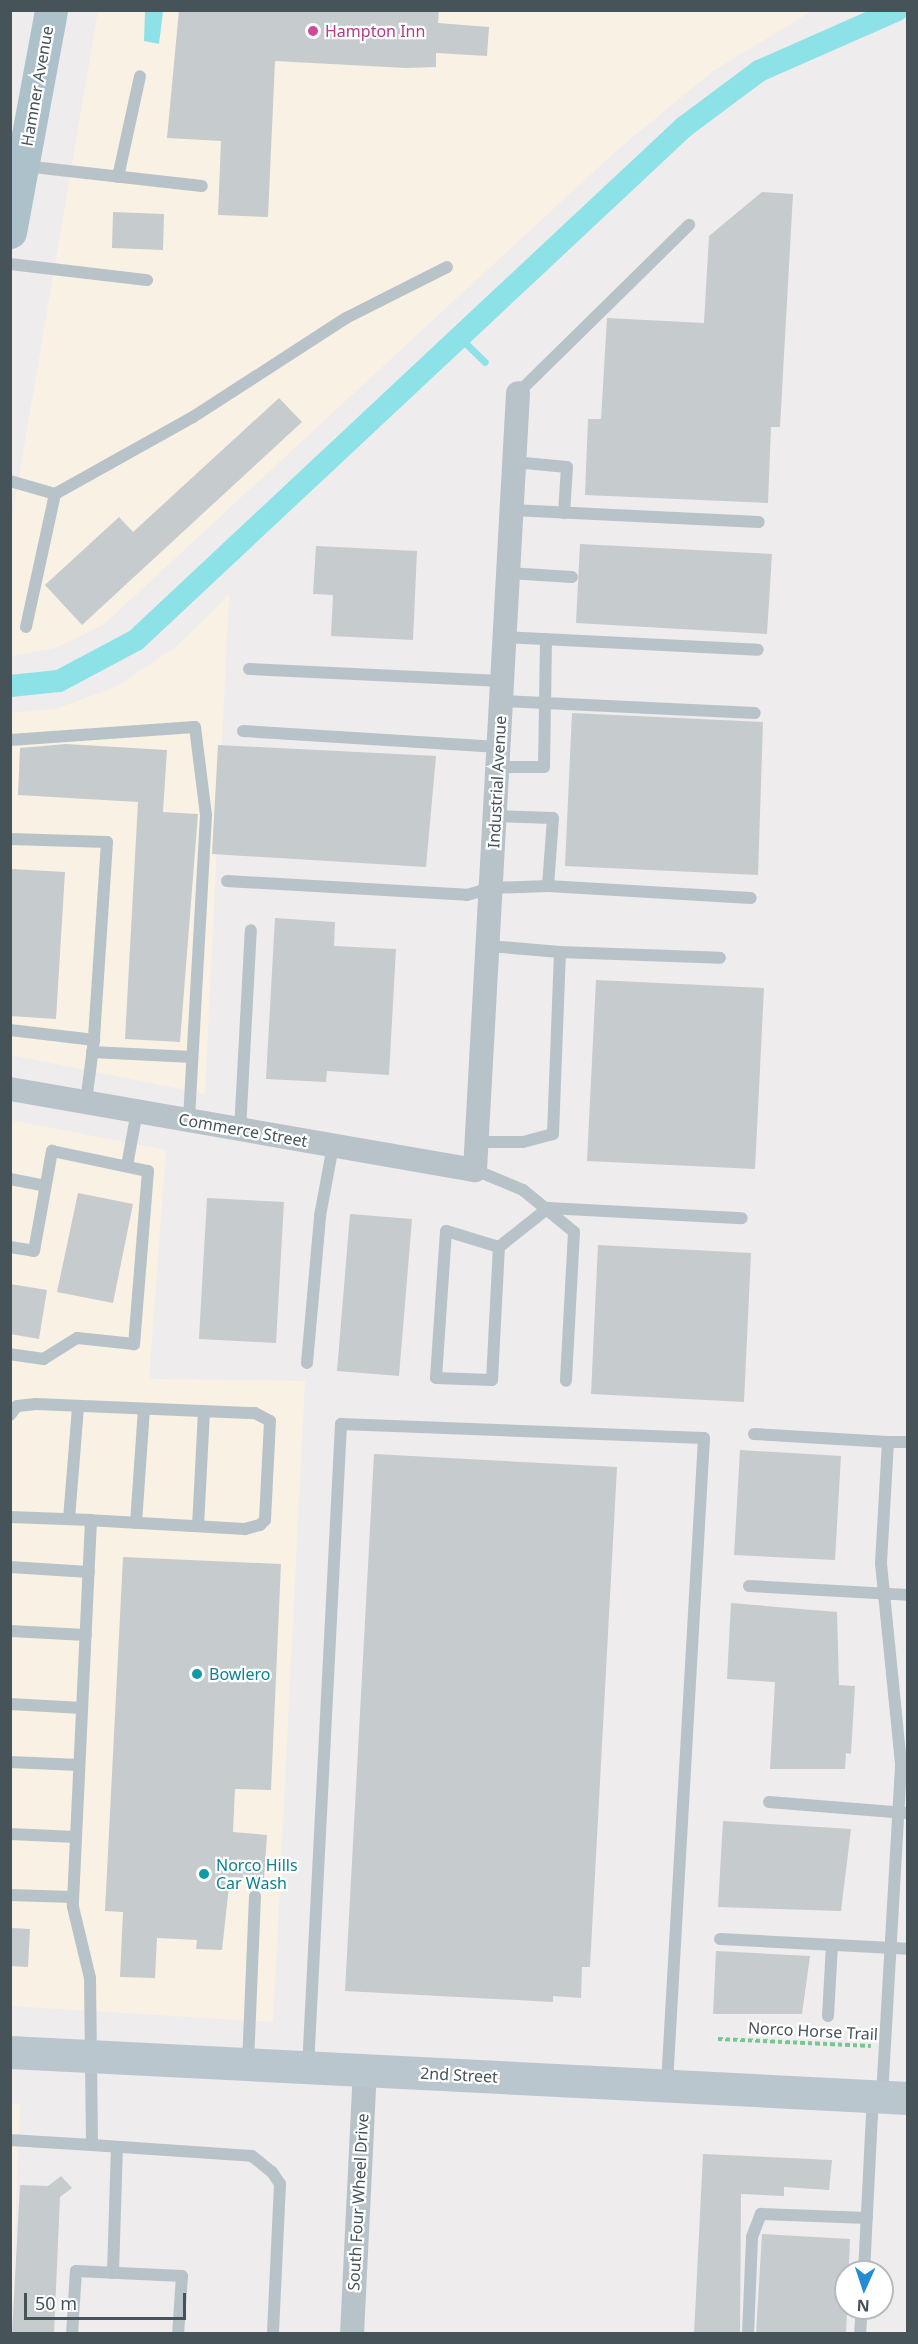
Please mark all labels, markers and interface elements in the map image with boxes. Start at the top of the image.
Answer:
place label: Hampton Inn [325,21,425,41]
street label: Hamner Avenue [17,24,57,148]
marker: Hampton Inn [306,24,320,38]
street label: Industrial Avenue [484,715,510,849]
street label: Commerce Street [177,1109,309,1151]
place label: Bowlero [209,1664,270,1684]
marker: Bowlero [190,1667,204,1681]
place label: Norco Hills Car Wash [216,1855,298,1893]
marker: Norco Hills Car Wash [197,1867,211,1881]
street label: Norco Horse Trail [747,2018,879,2044]
street label: 2nd Street [420,2063,498,2087]
street label: South Four Wheel Drive [344,2113,372,2291]
north arrow [834,2260,894,2320]
scale bar [27,2281,189,2319]
text: 50 m [35,2291,77,2315]
text: N [856,2295,870,2317]

